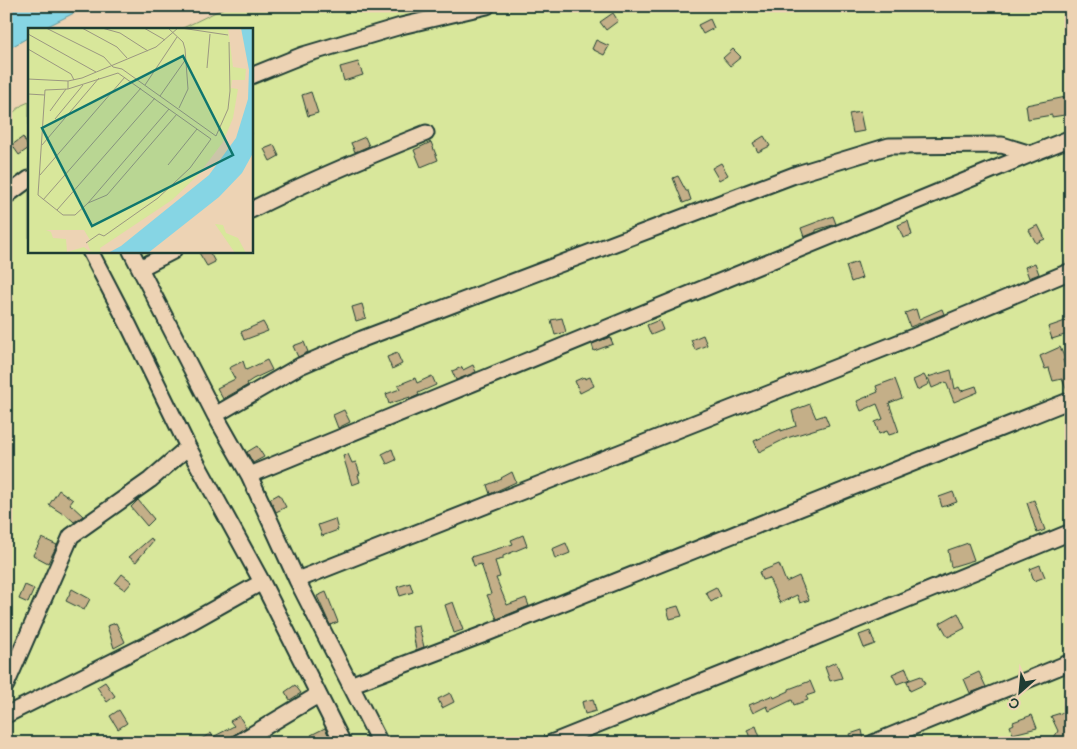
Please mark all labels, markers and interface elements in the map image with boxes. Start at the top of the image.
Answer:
inset map [28,28,252,252]
north arrow [994,666,1044,716]
text: С [1006,693,1023,713]

